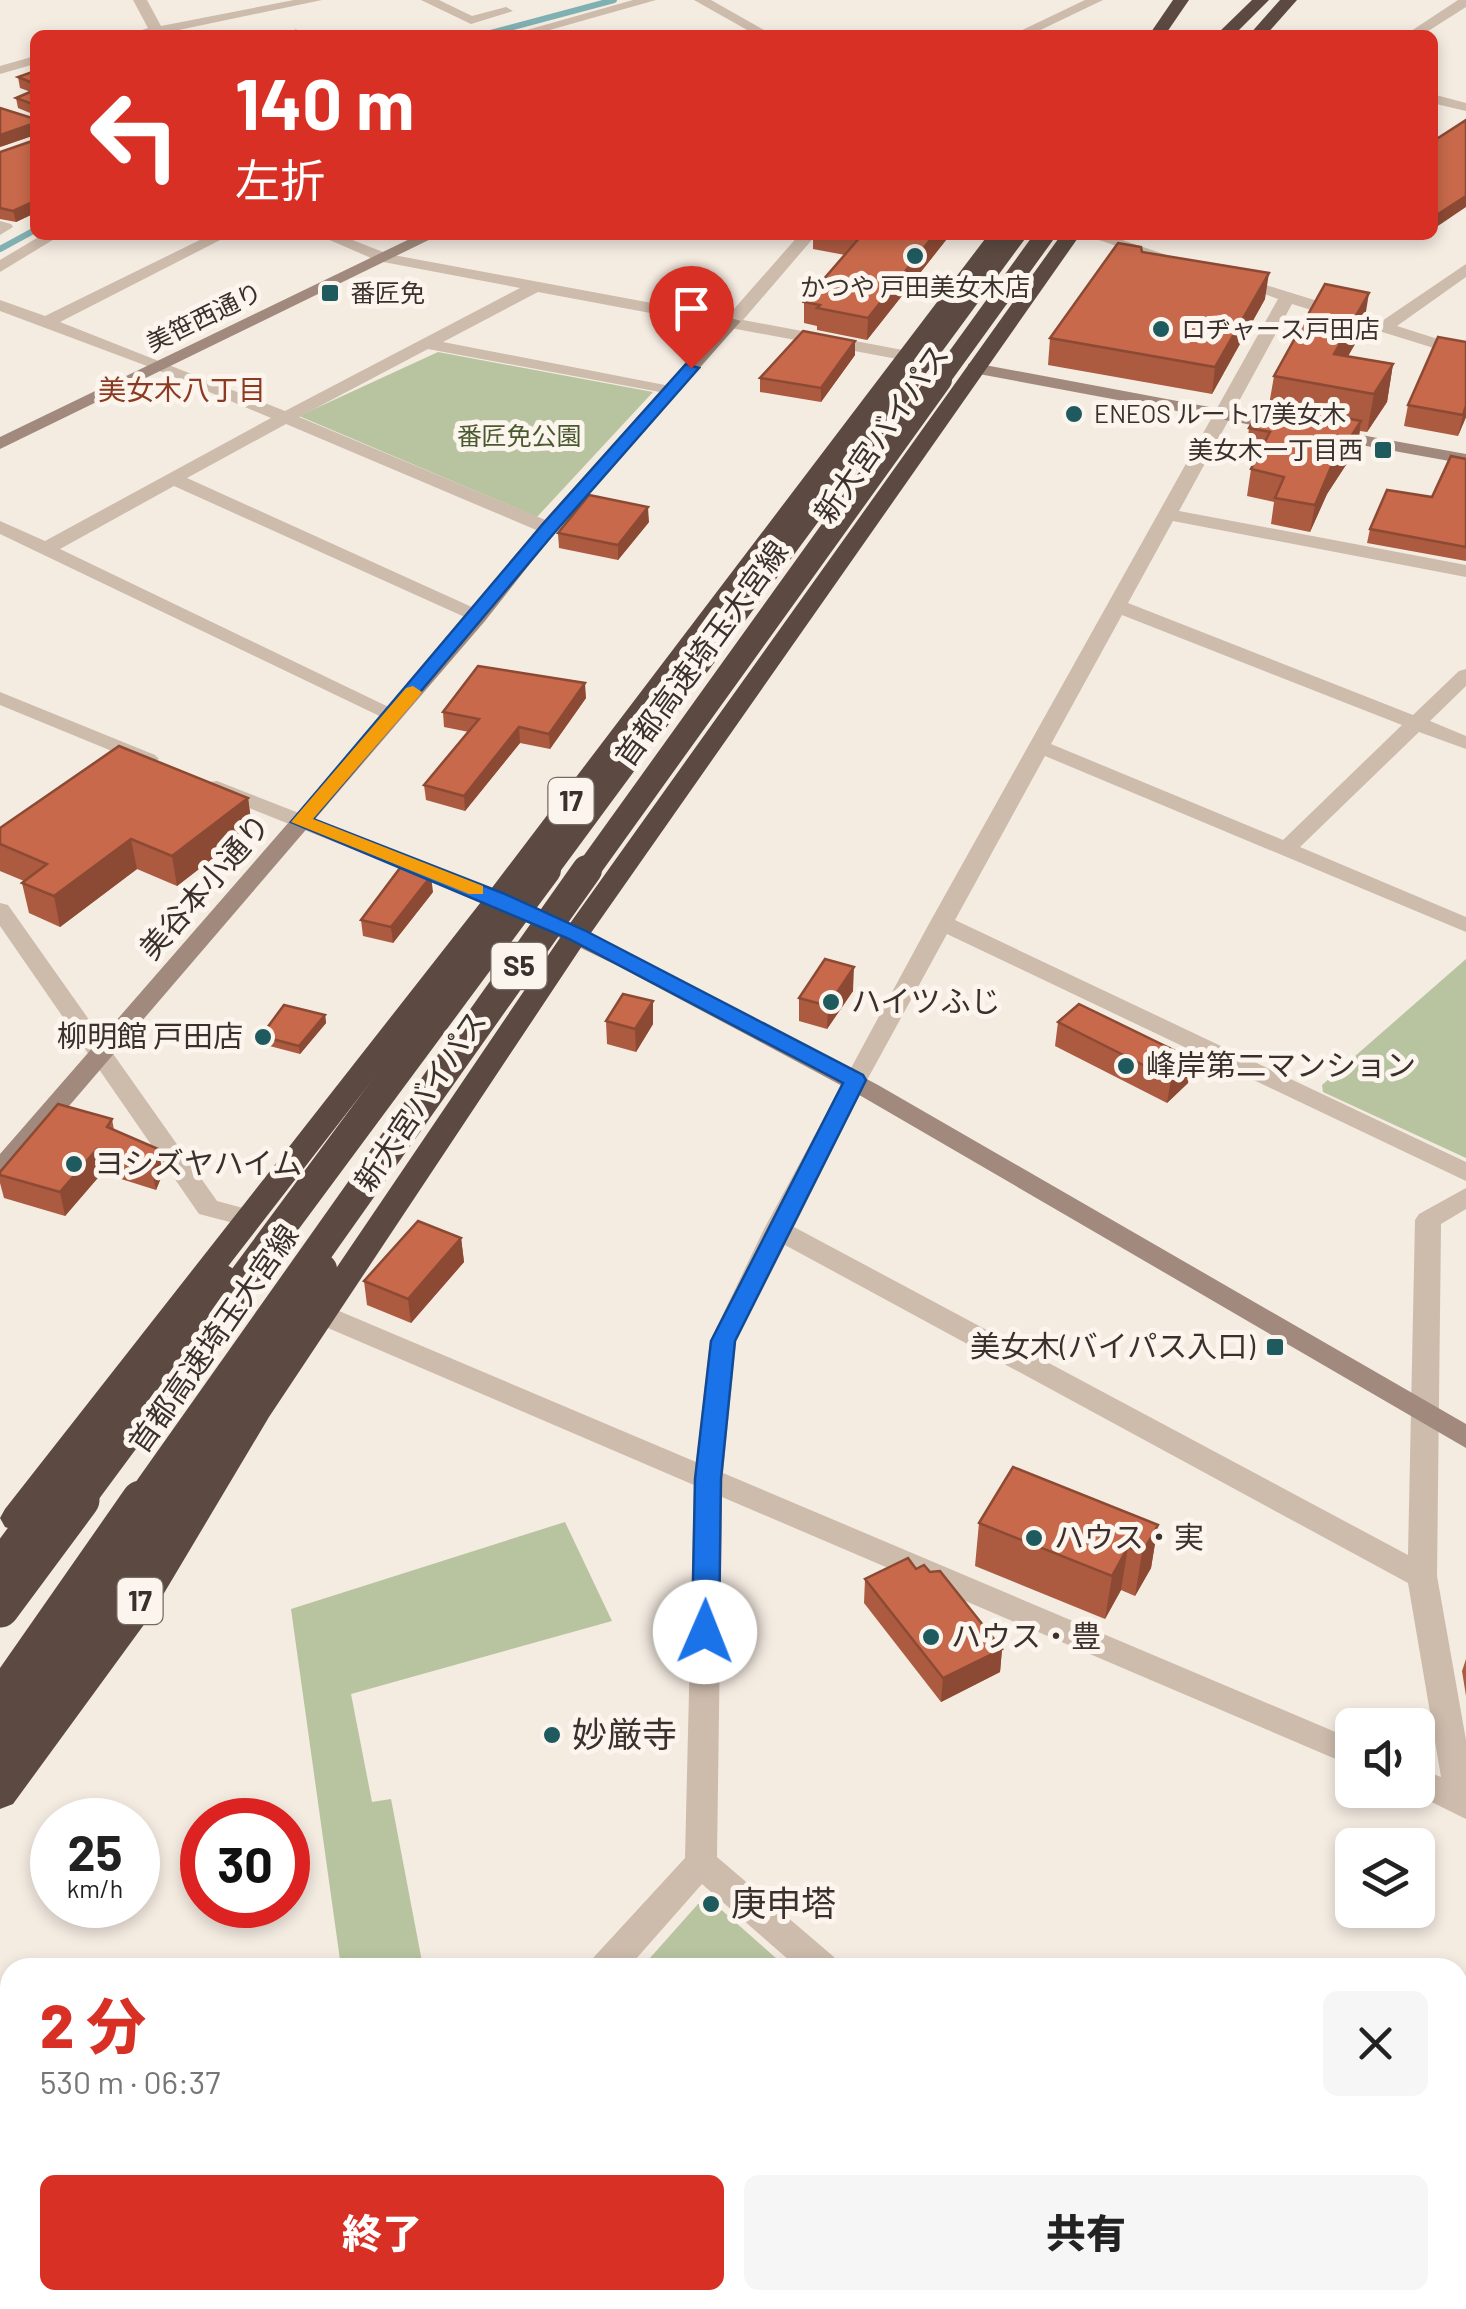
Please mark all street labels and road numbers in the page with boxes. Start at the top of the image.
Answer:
street label: 美笹西通り [141,275,266,357]
street label: 新大宮バイパス [806,337,955,529]
street label: 首都高速埼玉大宮線 [606,533,794,773]
road number: 17 [548,778,594,824]
street label: 美谷本小通り [131,806,276,965]
road number: S5 [492,943,546,989]
street label: 新大宮バイパス [346,1003,493,1197]
street label: 首都高速埼玉大宮線 [120,1217,305,1459]
road number: 17 [118,1578,162,1624]

